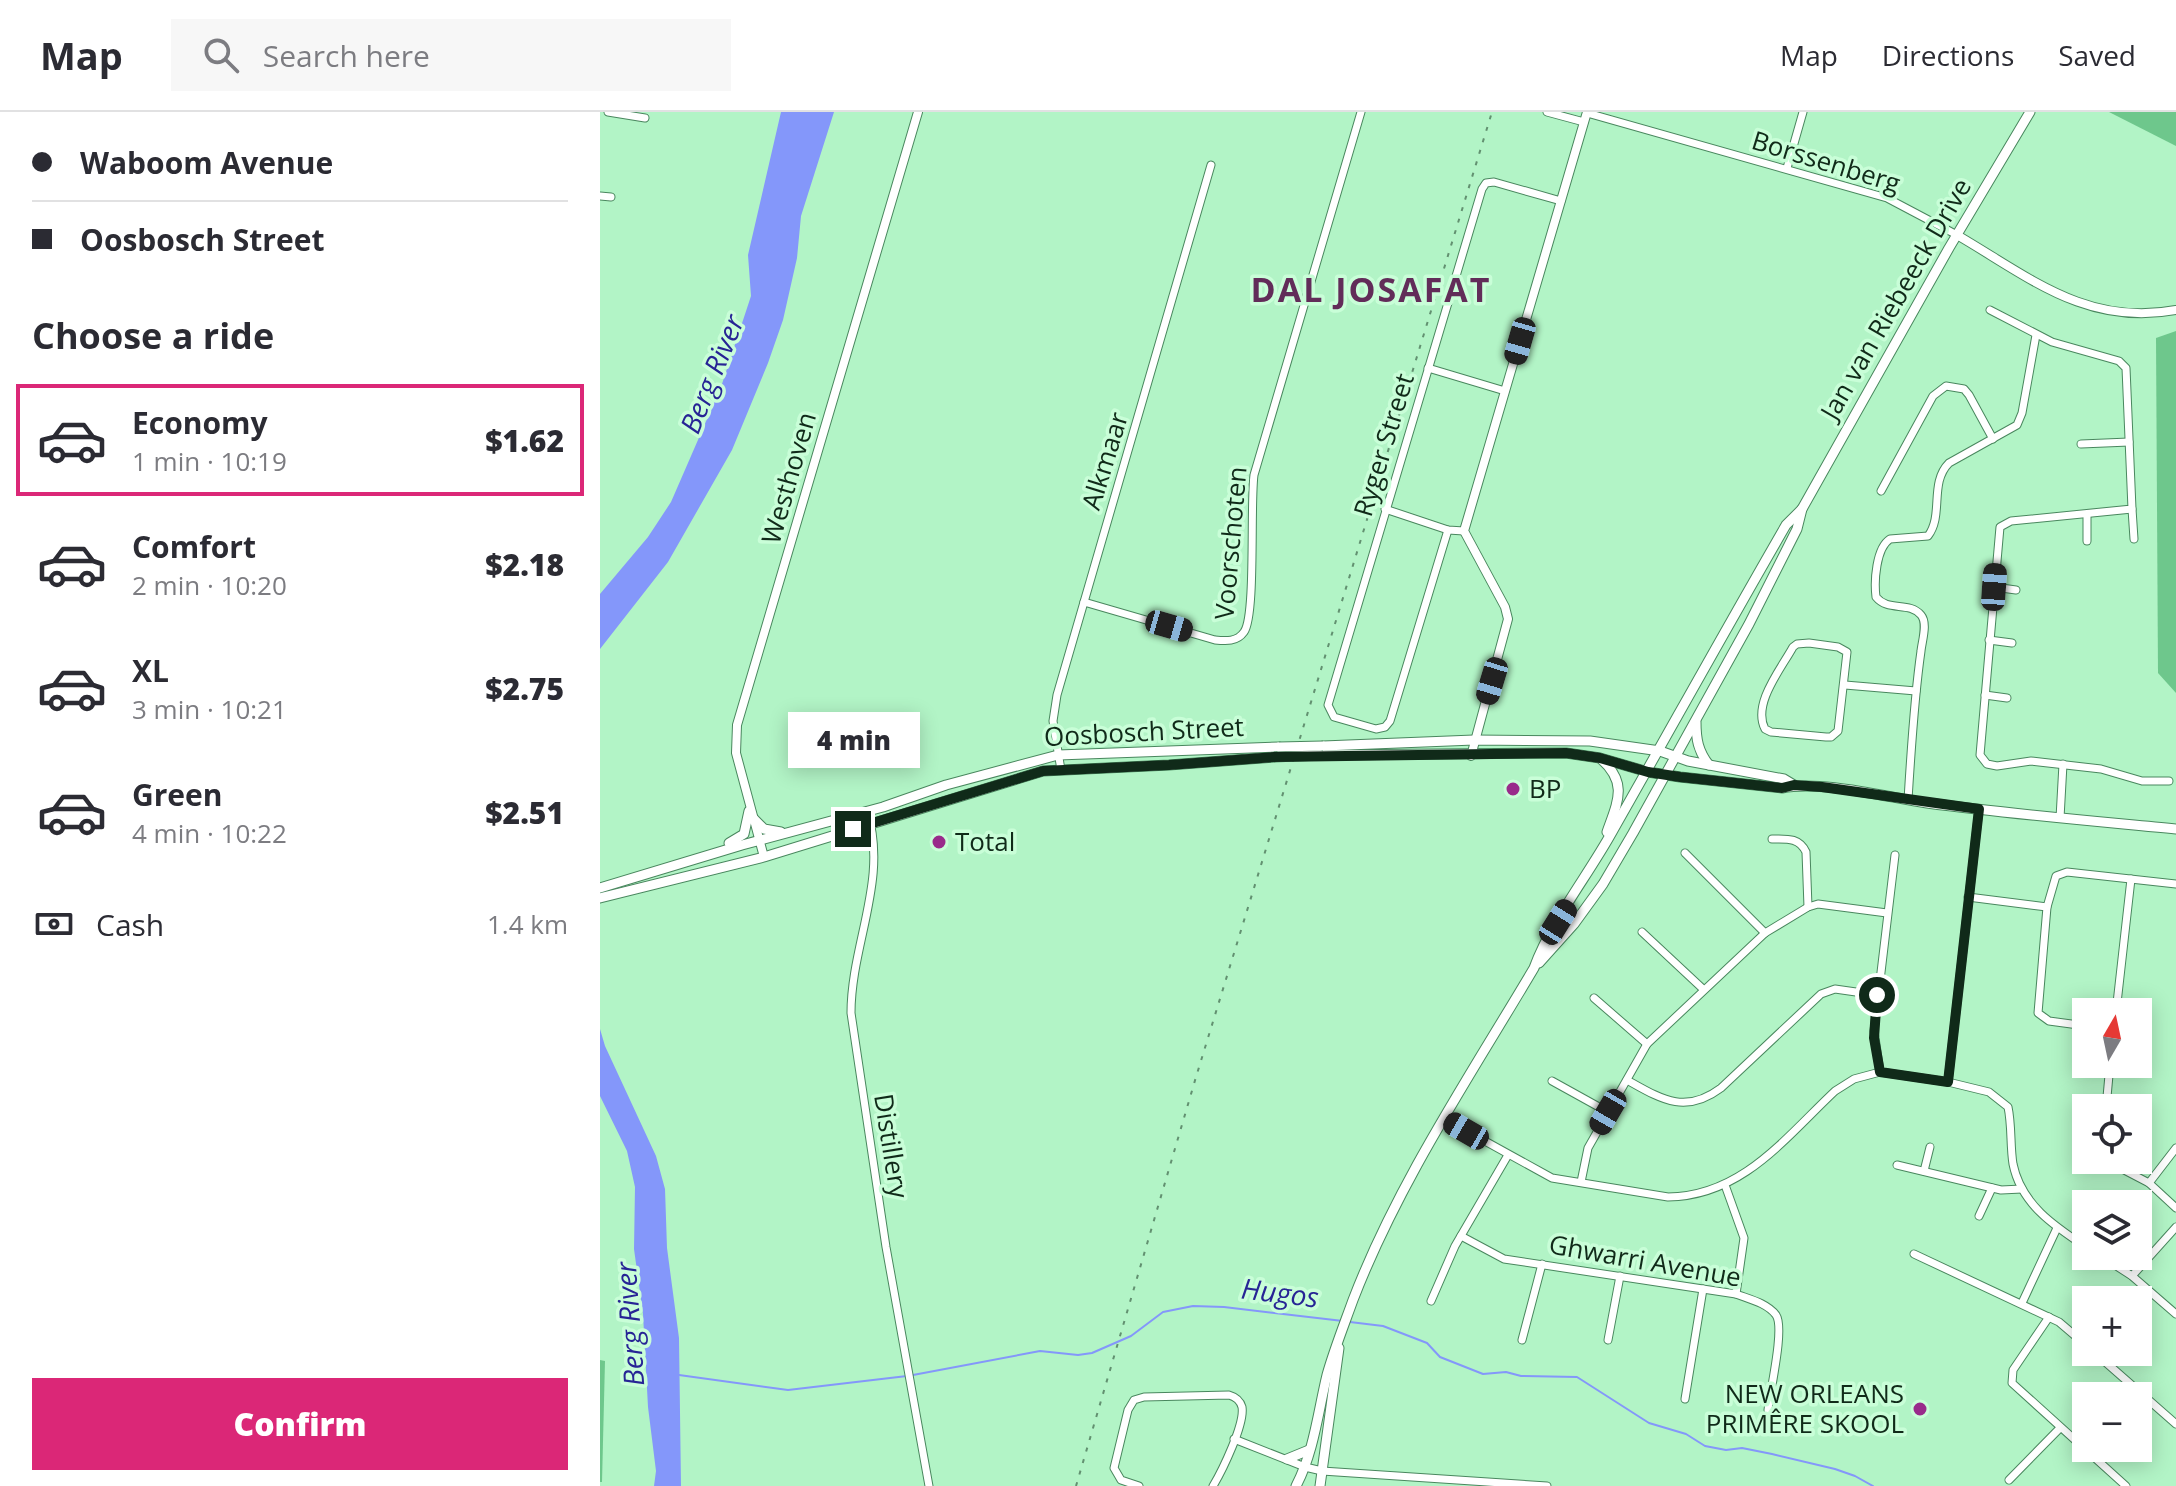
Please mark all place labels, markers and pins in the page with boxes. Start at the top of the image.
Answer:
place label: BP [1529,770,1561,806]
marker: BP [1504,780,1522,798]
place label: Total [955,823,1015,859]
marker: Total [930,833,948,851]
place label: NEW ORLEANS PRIMÊRE SKOOL [1706,1375,1904,1441]
marker: NEW ORLEANS PRIMÊRE SKOOL [1911,1400,1929,1418]

